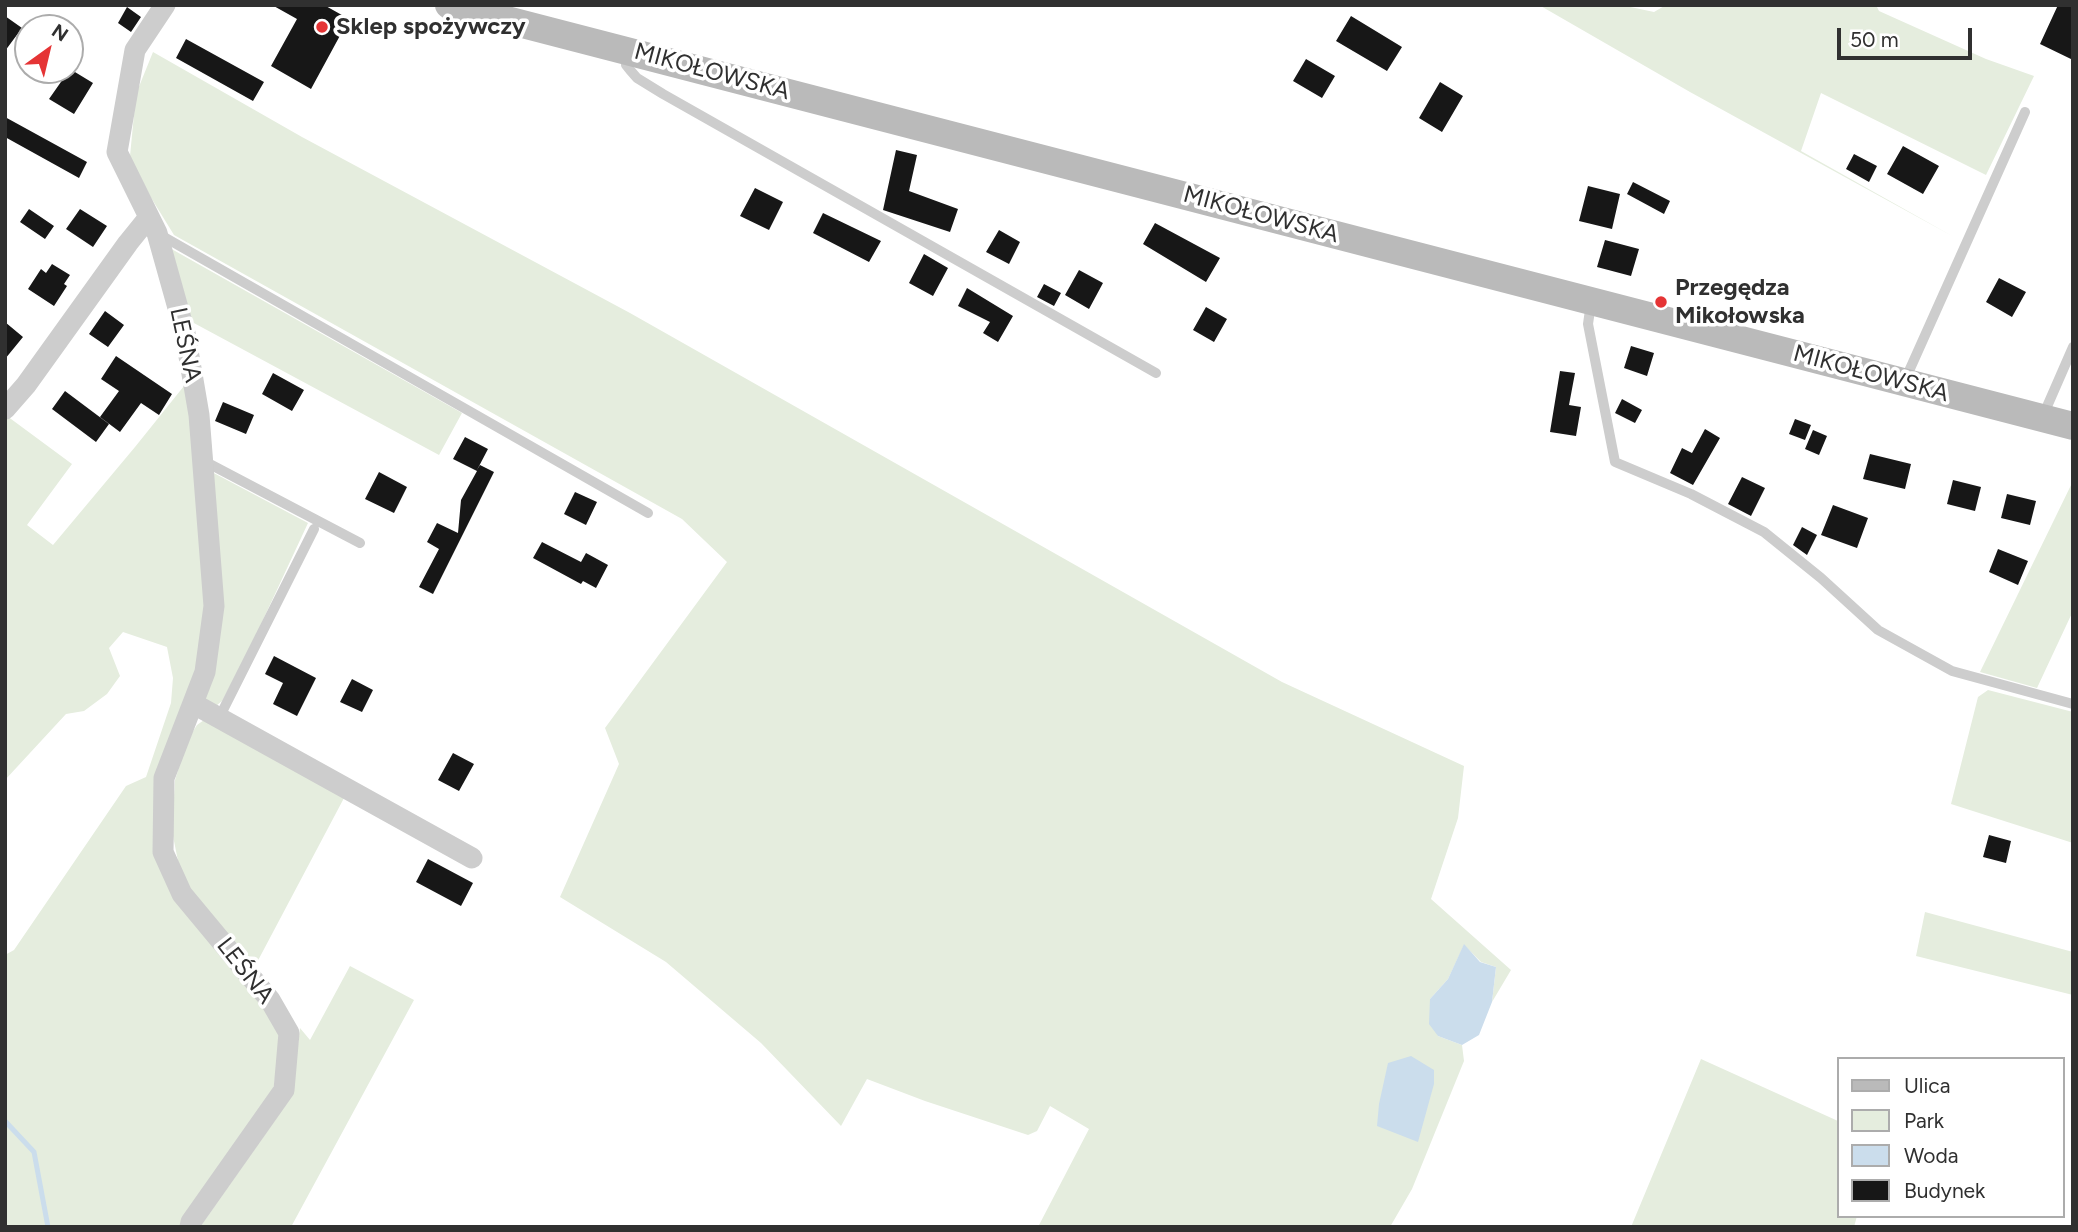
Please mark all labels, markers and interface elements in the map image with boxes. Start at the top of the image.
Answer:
place label: Sklep spożywczy [336,13,526,41]
north arrow [14,14,84,84]
scale bar [1840,14,1975,58]
text: N [47,19,72,46]
marker: Sklep spożywczy [314,19,330,35]
text: 50 m [1850,27,1899,52]
street label: MIKOŁOWSKA [631,37,793,107]
street label: MIKOŁOWSKA [1180,180,1342,250]
place label: Przegędza Mikołowska [1675,274,1805,330]
marker: Przegędza Mikołowska [1653,294,1669,310]
street label: LEŚNA [163,305,207,385]
street label: MIKOŁOWSKA [1790,339,1952,409]
street label: LEŚNA [210,932,280,1010]
legend [1836,1057,2064,1218]
text: Ulica [1904,1073,1950,1098]
text: Park [1904,1108,1944,1133]
text: Woda [1904,1143,1959,1168]
text: Budynek [1904,1178,1985,1203]

